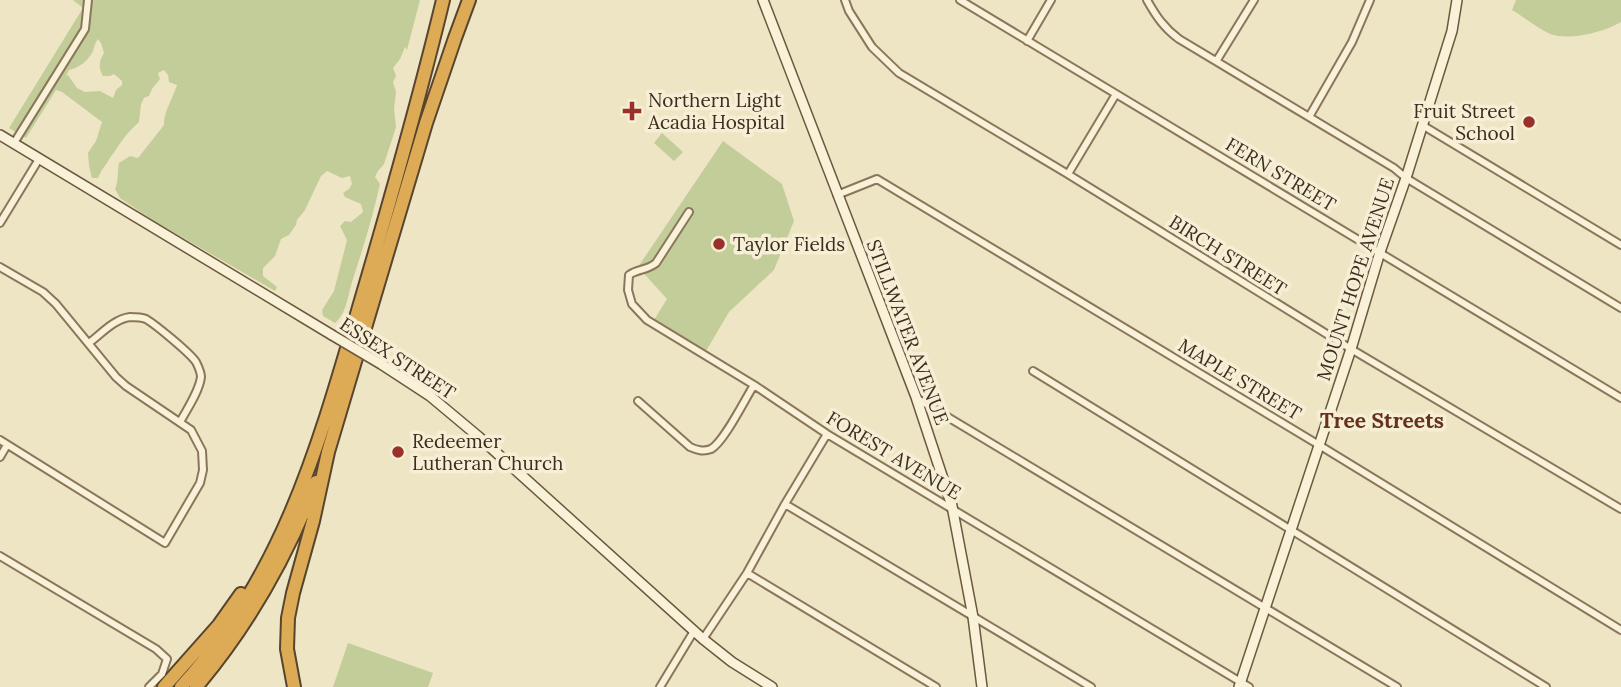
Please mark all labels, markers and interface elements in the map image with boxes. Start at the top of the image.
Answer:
place label: Northern Light Acadia Hospital [647,88,785,134]
place label: Fruit Street School [1413,99,1516,145]
marker: Northern Light Acadia Hospital [622,101,642,121]
marker: Fruit Street School [1521,114,1537,130]
street label: FERN STREET [1222,132,1340,216]
street label: MOUNT HOPE AVENUE [1311,174,1399,384]
street label: BIRCH STREET [1165,209,1291,301]
place label: Taylor Fields [733,232,845,256]
marker: Taylor Fields [711,236,727,252]
street label: STILLWATER AVENUE [862,236,954,428]
street label: ESSEX STREET [336,312,460,404]
street label: MAPLE STREET [1174,333,1306,425]
street label: FOREST AVENUE [822,405,966,505]
district label: Tree Streets [1320,407,1444,434]
place label: Redeemer Lutheran Church [412,429,563,475]
marker: Redeemer Lutheran Church [390,444,406,460]

